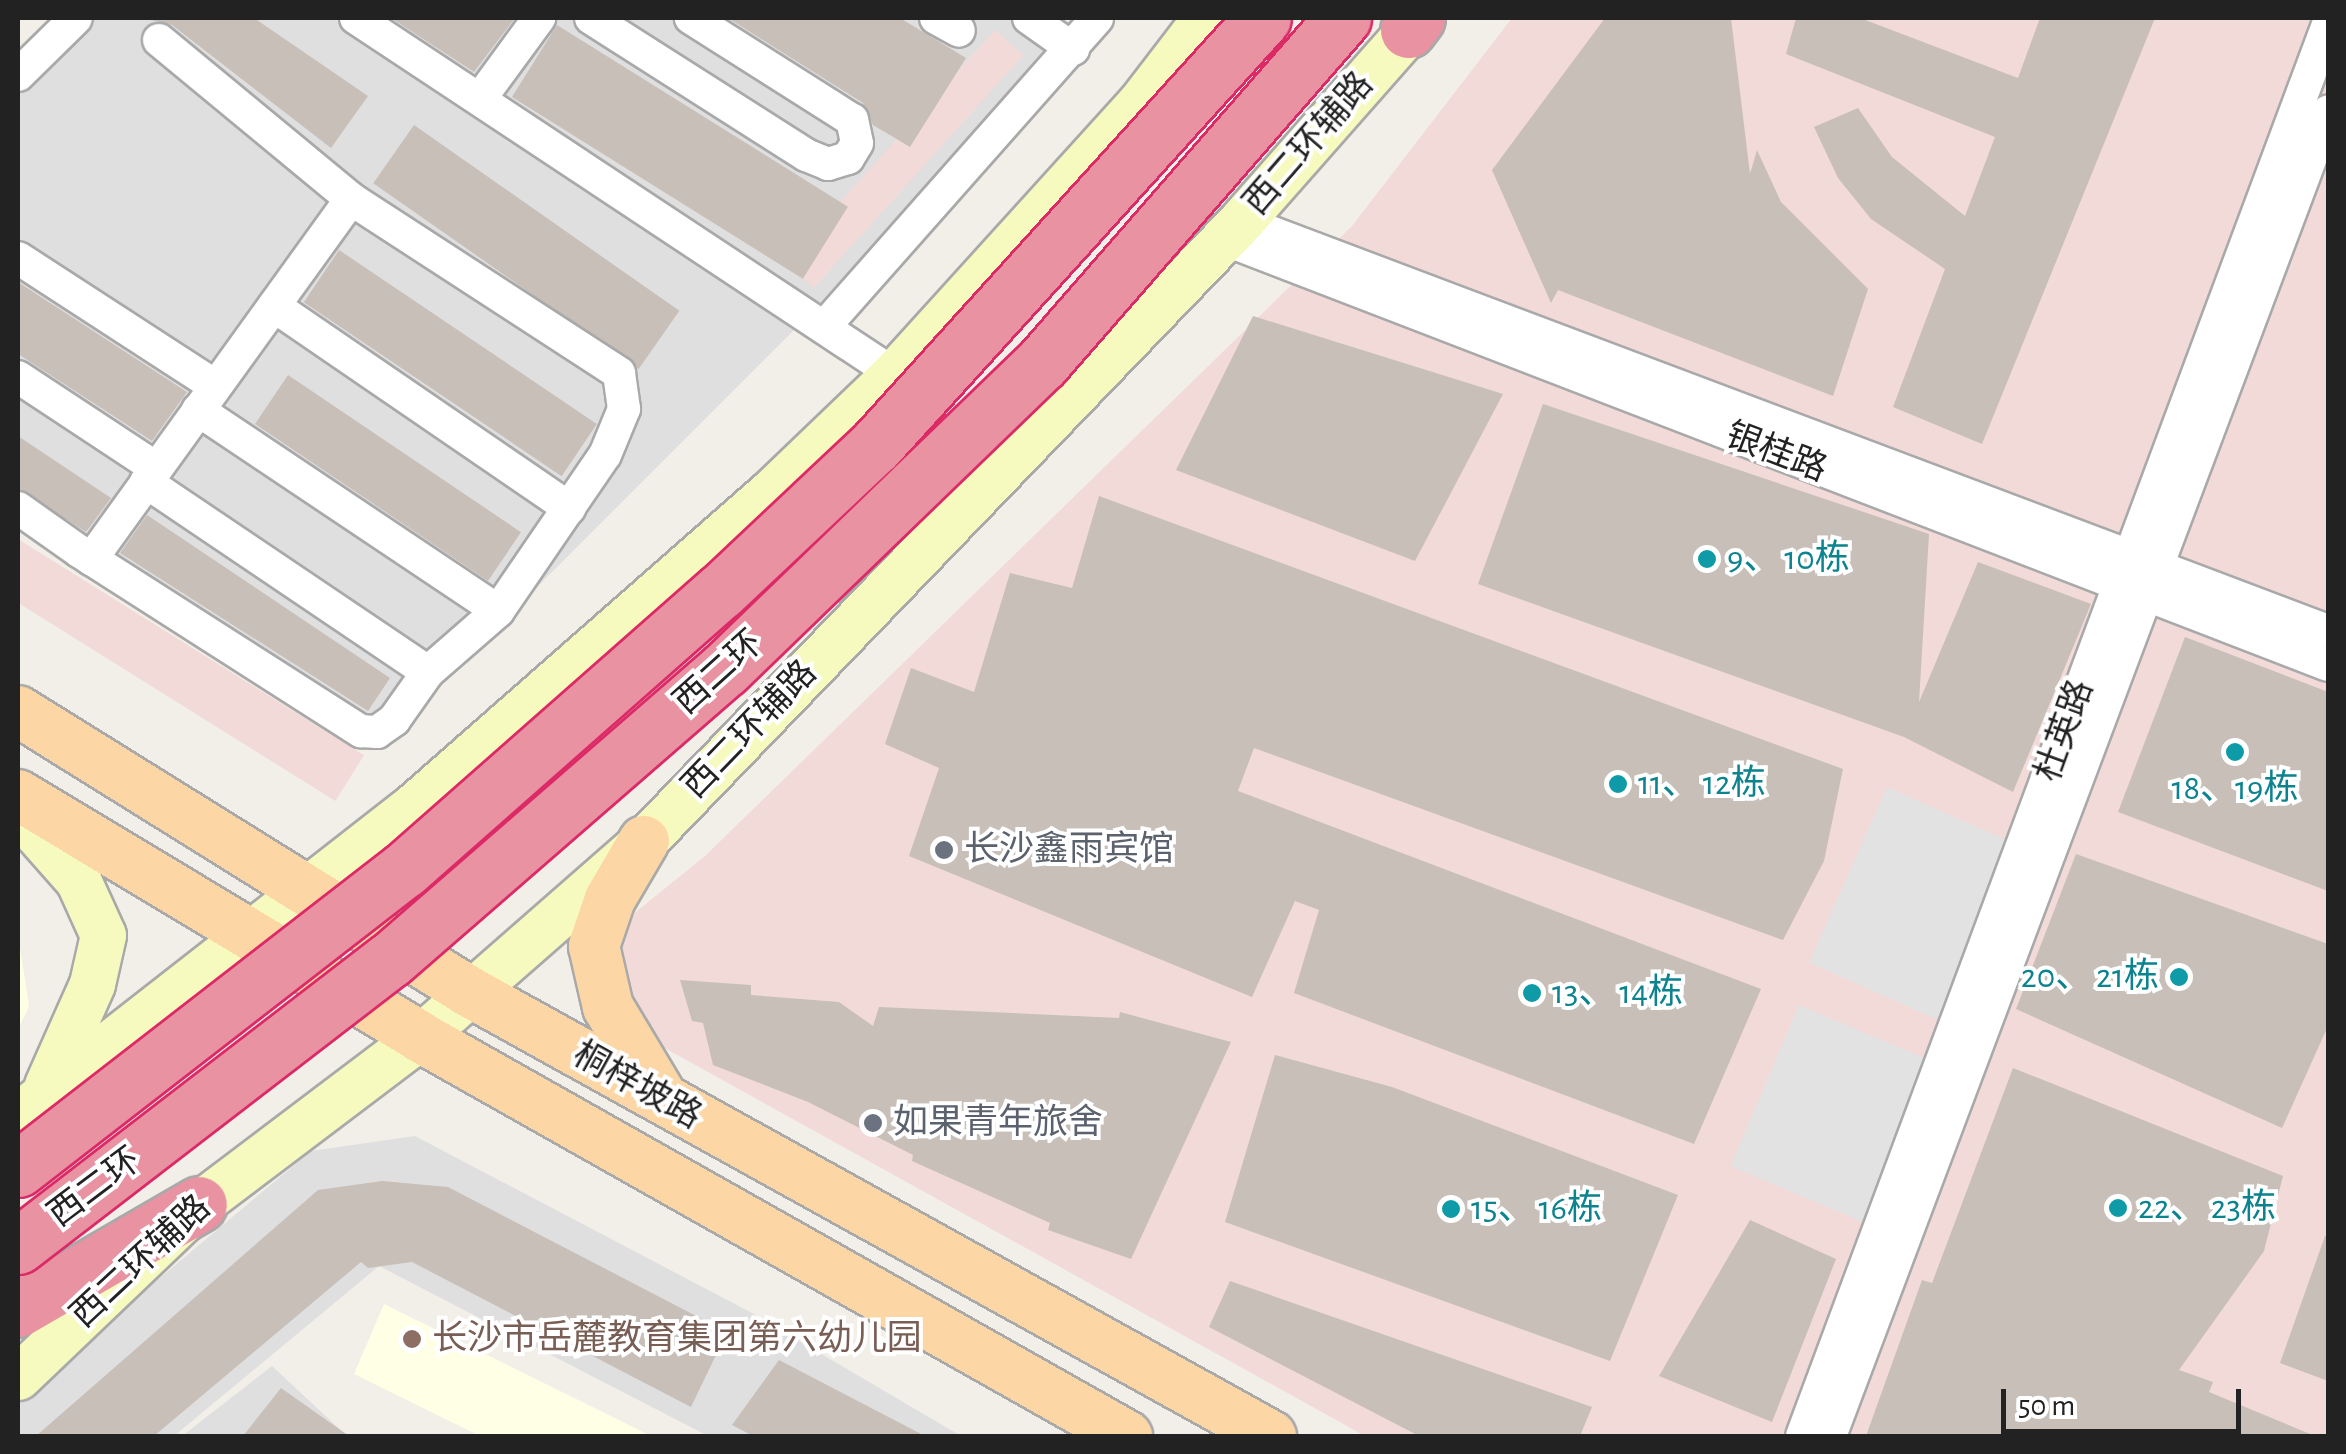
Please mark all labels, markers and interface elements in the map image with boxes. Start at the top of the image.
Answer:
street label: 西二环辅路 [1236,64,1382,224]
street label: 银桂路 [1719,415,1833,491]
place label: 9、 10栋 [1727,538,1850,580]
marker: 9、 10栋 [1696,548,1718,570]
street label: 西二环 [666,622,772,724]
street label: 西二环辅路 [674,652,826,808]
street label: 杜英路 [2027,674,2103,788]
marker: 18、19栋 [2224,741,2246,763]
place label: 11、 12栋 [1638,763,1766,805]
place label: 18、19栋 [2171,768,2299,810]
marker: 11、 12栋 [1607,773,1629,795]
place label: 长沙鑫雨宾馆 [964,829,1174,871]
marker: 长沙鑫雨宾馆 [933,839,955,861]
place label: 20、 21栋 [2021,956,2159,998]
marker: 20、 21栋 [2168,966,2190,988]
place label: 13、 14栋 [1552,972,1683,1014]
marker: 13、 14栋 [1521,982,1543,1004]
street label: 桐梓坡路 [566,1034,708,1138]
place label: 如果青年旅舍 [893,1102,1103,1144]
marker: 如果青年旅舍 [862,1112,884,1134]
street label: 西二环 [40,1140,150,1236]
street label: 西二环辅路 [63,1187,219,1337]
place label: 22、 23栋 [2138,1187,2276,1229]
place label: 15、 16栋 [1471,1188,1602,1230]
marker: 22、 23栋 [2107,1197,2129,1219]
marker: 15、 16栋 [1440,1198,1462,1220]
place label: 长沙市岳麓教育集团第六幼儿园 [432,1318,922,1360]
marker: 长沙市岳麓教育集团第六幼儿园 [401,1328,423,1350]
scale bar [2006,1369,2246,1431]
text: 50 m [2018,1391,2075,1421]

